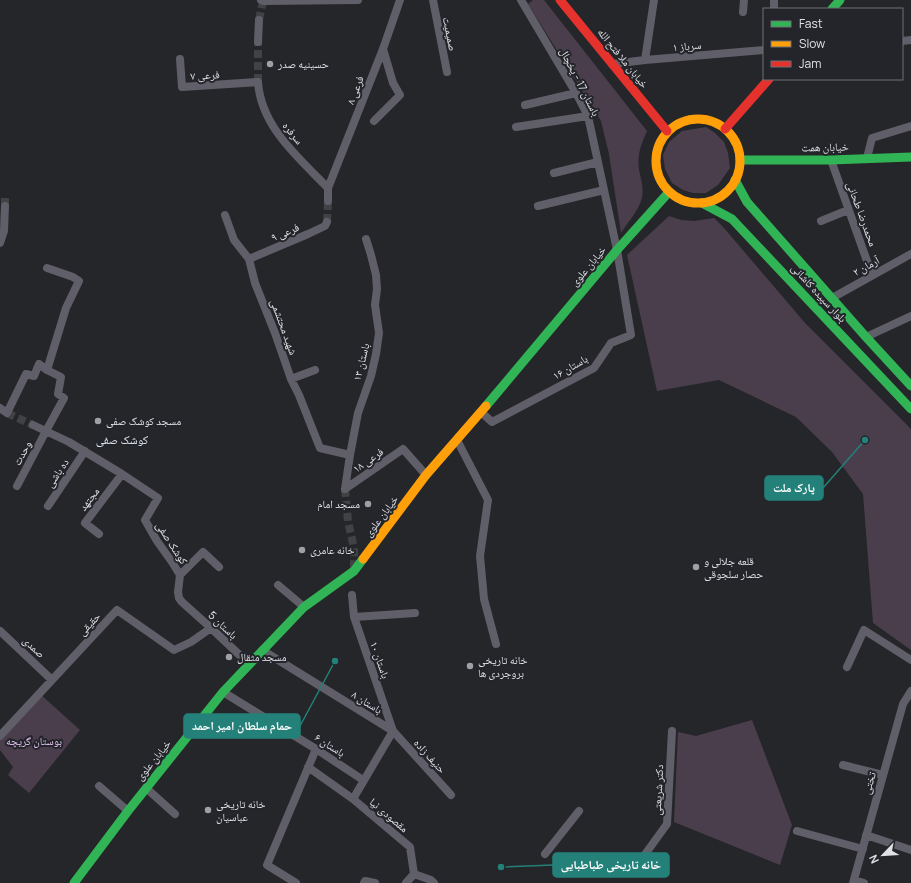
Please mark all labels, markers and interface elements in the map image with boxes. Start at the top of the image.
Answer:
legend [763,8,903,80]
street label: صمیمیت [440,15,461,52]
text: Fast [799,15,823,32]
street label: خیابان ملا فتح الله [595,25,652,91]
text: Slow [799,35,825,52]
street label: سرباز ۱ [672,37,702,54]
street label: باستان 17 - یخچال [557,45,604,119]
text: Jam [799,55,821,72]
place label: حسینیه صدر [277,56,329,71]
marker: حسینیه صدر [265,59,275,69]
street label: فرعی ۷ [190,66,220,83]
street label: فرعی ۸ [342,73,367,106]
street label: سرفره [280,118,307,147]
street label: خیابان همت [801,139,849,154]
street label: محمدرضا طحانی [844,179,881,248]
street label: فرعی ۹ [268,219,302,244]
street label: خیابان علوی [566,242,609,289]
street label: آرمان ۲ [850,252,882,279]
street label: بلوار سپیده کاشانی [788,260,850,325]
street label: شهید محتشمی [267,297,302,357]
street label: باستان ۱۳ [349,341,372,382]
street label: باستان ۱۶ [549,350,590,383]
place label: مسجد کوشک صفی [106,413,181,428]
marker: مسجد کوشک صفی [93,416,103,426]
district label: کوشک صفی [96,431,148,448]
street label: وحدت [9,438,34,468]
street label: فرعی ۱۸ [349,443,386,476]
street label: ده باشی [41,455,72,490]
callout: پارک ملت [765,476,823,500]
text: پارک ملت [773,479,815,496]
street label: مجتهد [75,484,102,513]
street label: خیابان علوی [360,492,401,540]
place label: مسجد امام [317,496,360,511]
marker: مسجد امام [363,499,373,509]
street label: کوشک صفی [153,518,192,567]
place label: خانه عامری [310,542,355,557]
marker: خانه عامری [297,545,307,555]
place label: قلعه جلالی و حصار سلجوقی [704,553,763,581]
marker: قلعه جلالی و حصار سلجوقی [691,562,701,572]
street label: باستان 5 [206,607,241,642]
street label: حقیقی [74,609,103,639]
street label: صمدی [20,633,49,661]
street label: باستان ۱۰ [367,639,394,680]
place label: مسجد مثقال [237,649,287,664]
marker: مسجد مثقال [224,652,234,662]
place label: خانه تاریخی بروجردی ها [478,652,527,680]
marker: خانه تاریخی بروجردی ها [465,661,475,671]
street label: باستان ۸ [349,686,385,717]
callout: حمام سلطان امیر احمد [184,714,300,738]
text: حمام سلطان امیر احمد [192,717,292,734]
street label: باستان ۶ [312,729,348,760]
park label: بوستان گریچه [6,733,62,748]
street label: حنیف زاده [411,735,450,776]
street label: خیابان علوی [132,736,174,783]
street label: دکتر شریعتی [649,764,666,816]
street label: تختی [858,769,879,796]
street label: مقصودی نیا [367,794,412,835]
place label: خانه تاریخی عباسیان [216,796,265,824]
marker: خانه تاریخی عباسیان [203,805,213,815]
north arrow [863,835,903,875]
callout: خانه تاریخی طباطبایی [553,853,669,877]
text: N [865,853,882,866]
text: خانه تاریخی طباطبایی [561,856,661,873]

